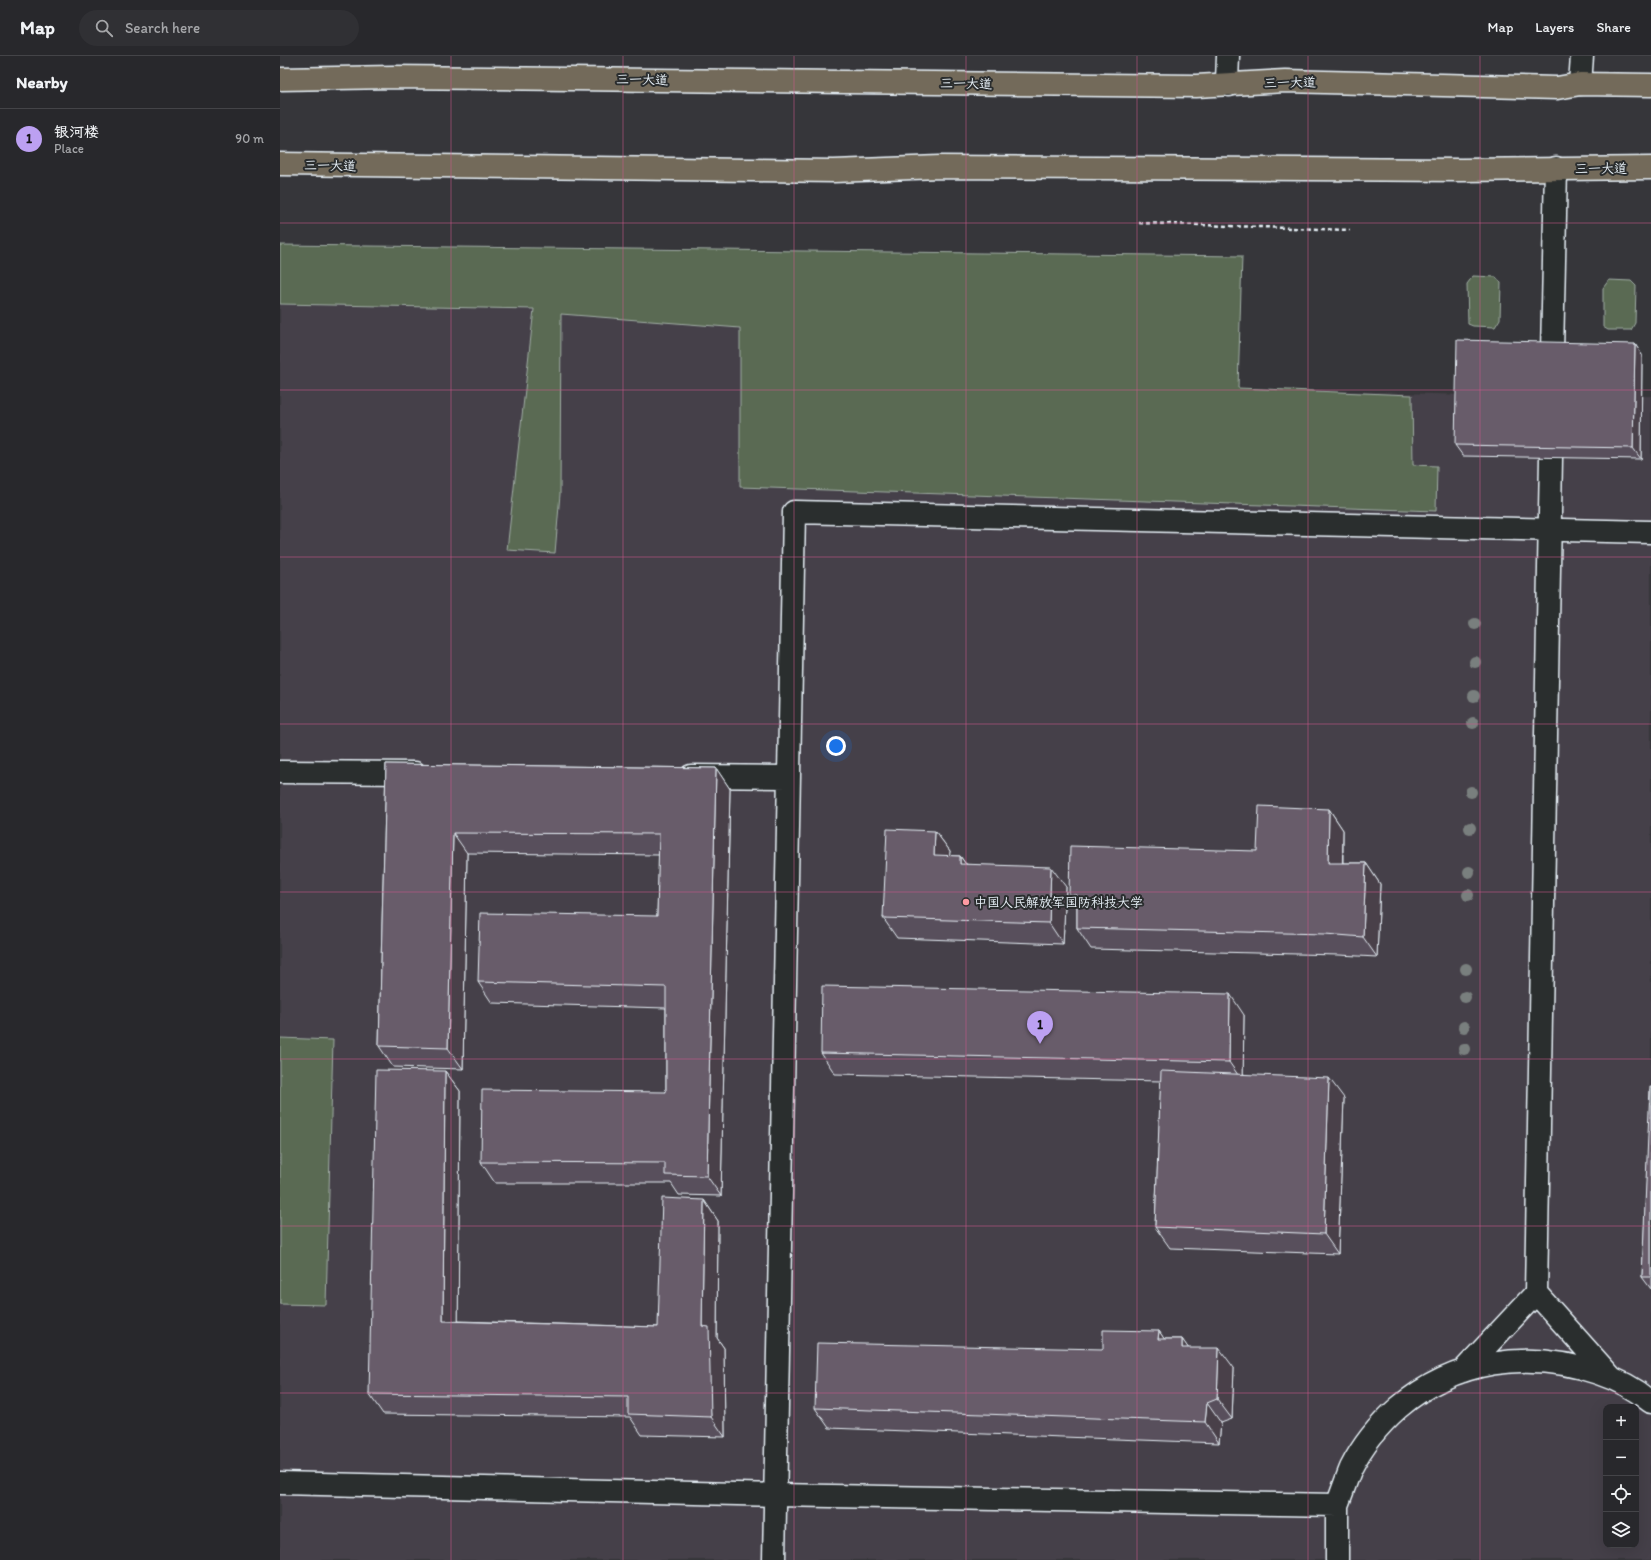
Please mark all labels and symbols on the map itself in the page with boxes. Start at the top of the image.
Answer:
street label: 三一大道 [616,72,668,87]
street label: 三一大道 [1264,75,1316,90]
street label: 三一大道 [940,76,992,91]
street label: 三一大道 [304,158,356,173]
street label: 三一大道 [1575,161,1627,176]
your location [826,736,846,756]
place label: 中国人民解放军国防科技大学 [974,895,1143,910]
marker: 中国人民解放军国防科技大学 [961,897,971,907]
pin: 1 [1027,1011,1053,1044]

